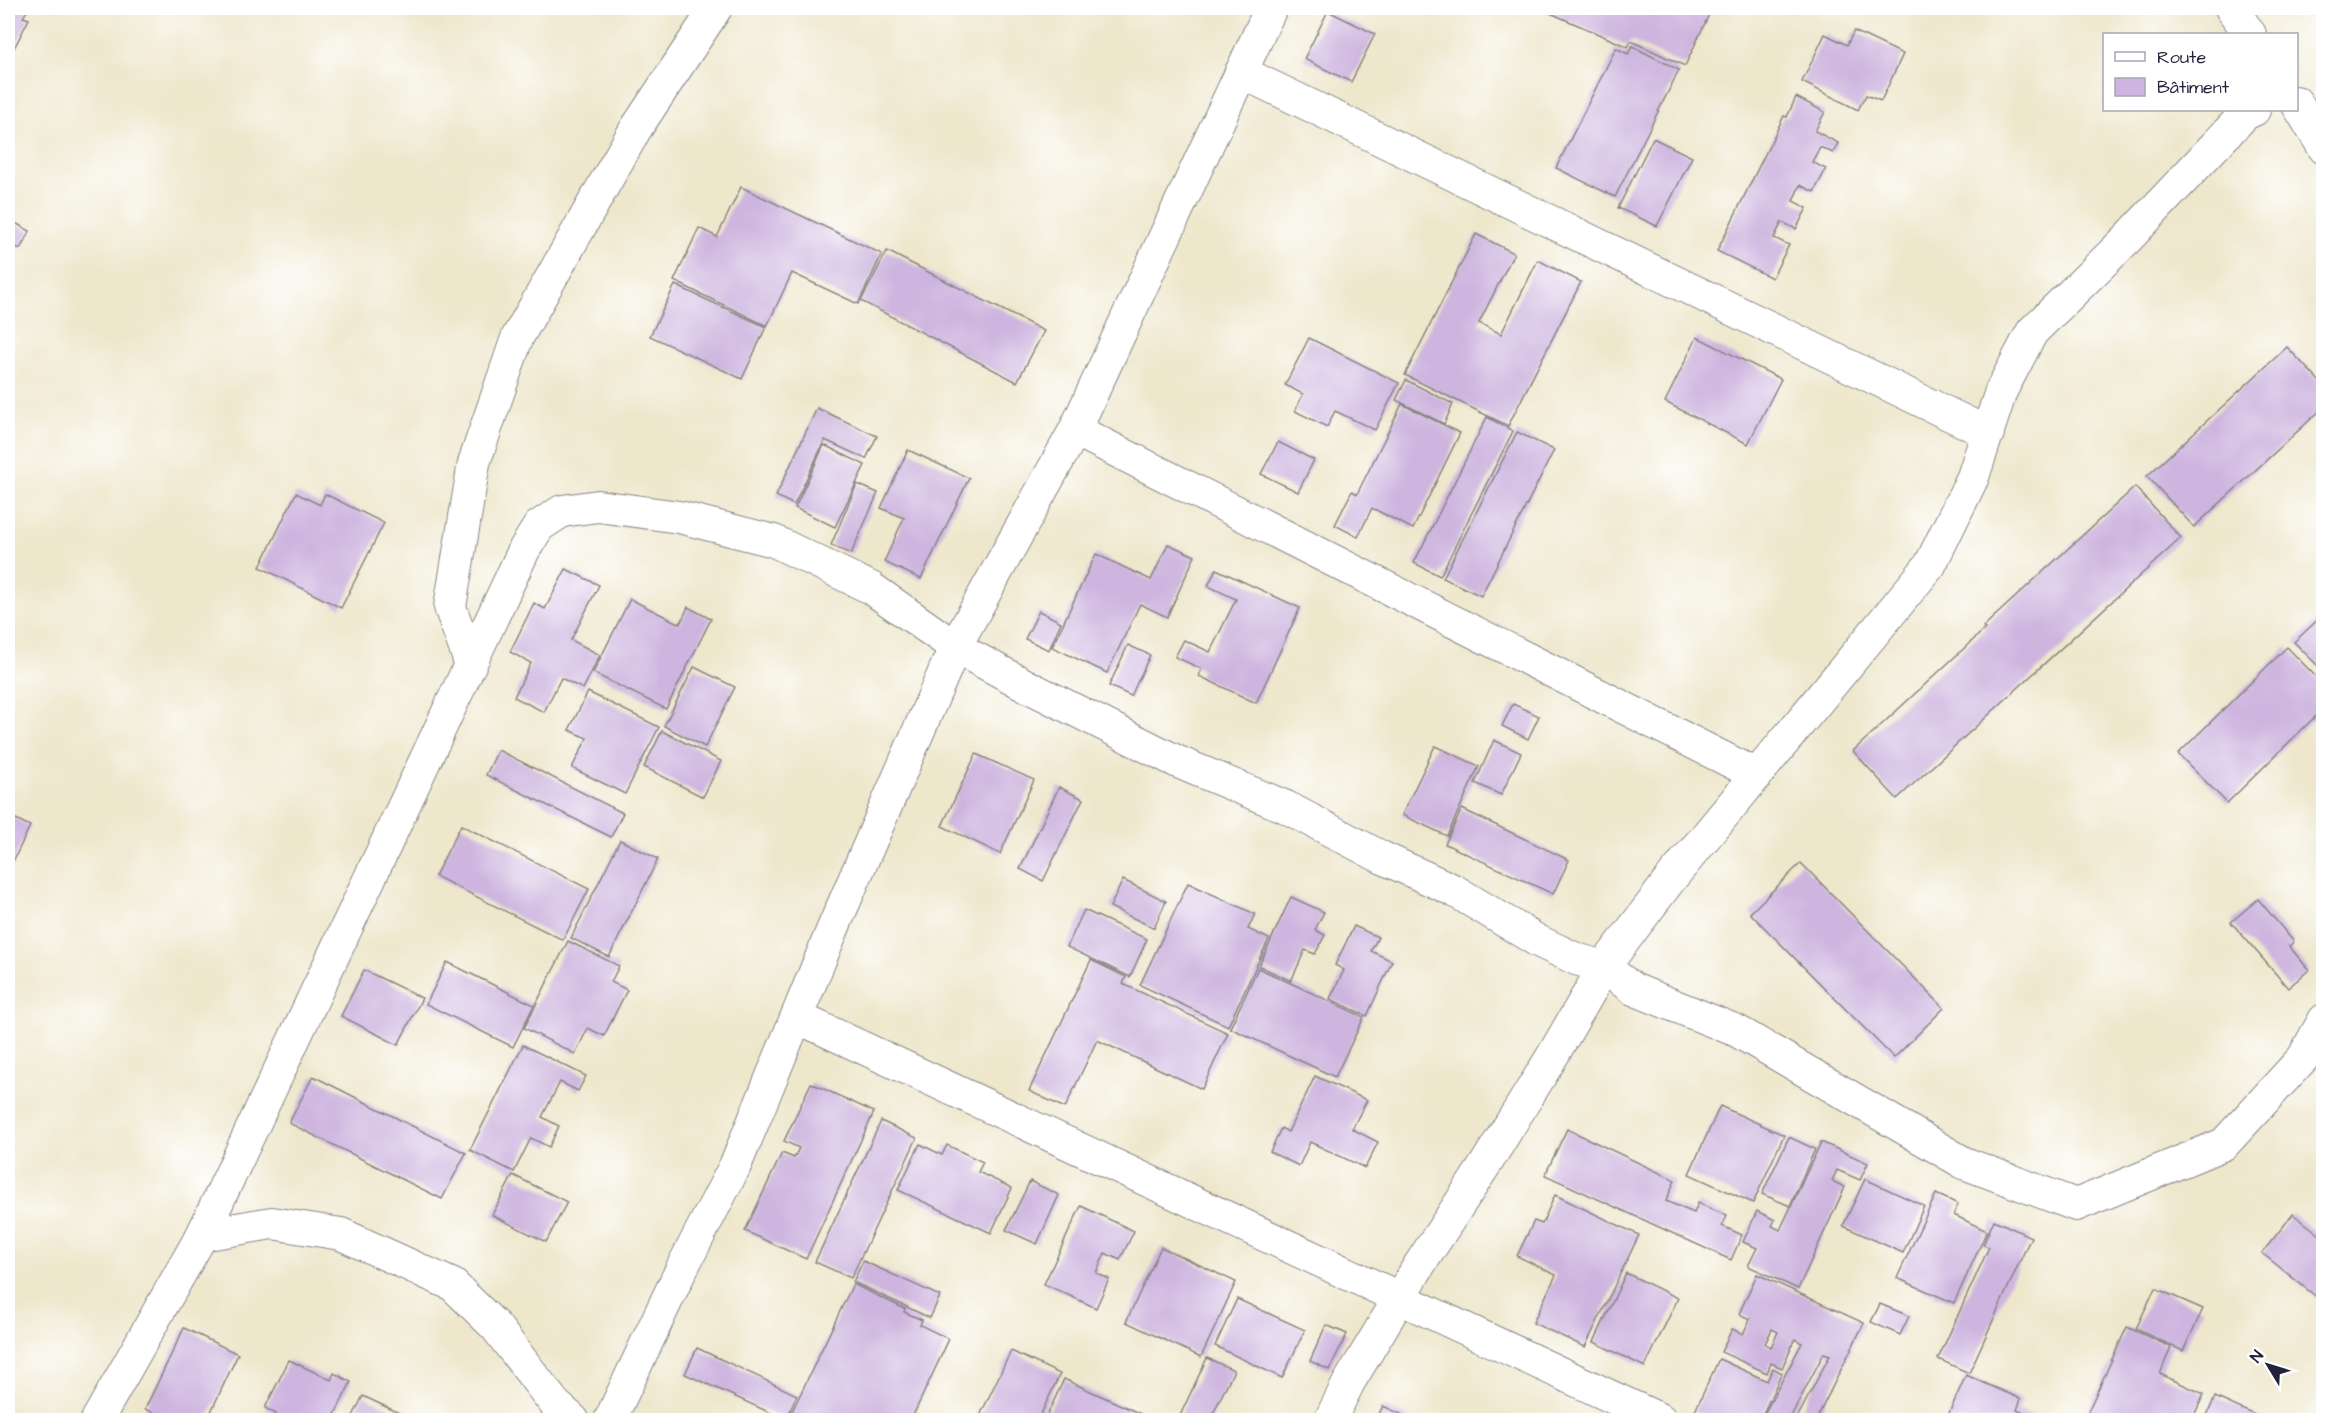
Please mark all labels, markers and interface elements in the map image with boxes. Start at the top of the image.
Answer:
legend [2103,33,2298,111]
text: Route [2157,45,2206,70]
text: Bâtiment [2157,75,2230,100]
north arrow [2238,1335,2298,1395]
text: N [2245,1346,2269,1367]

